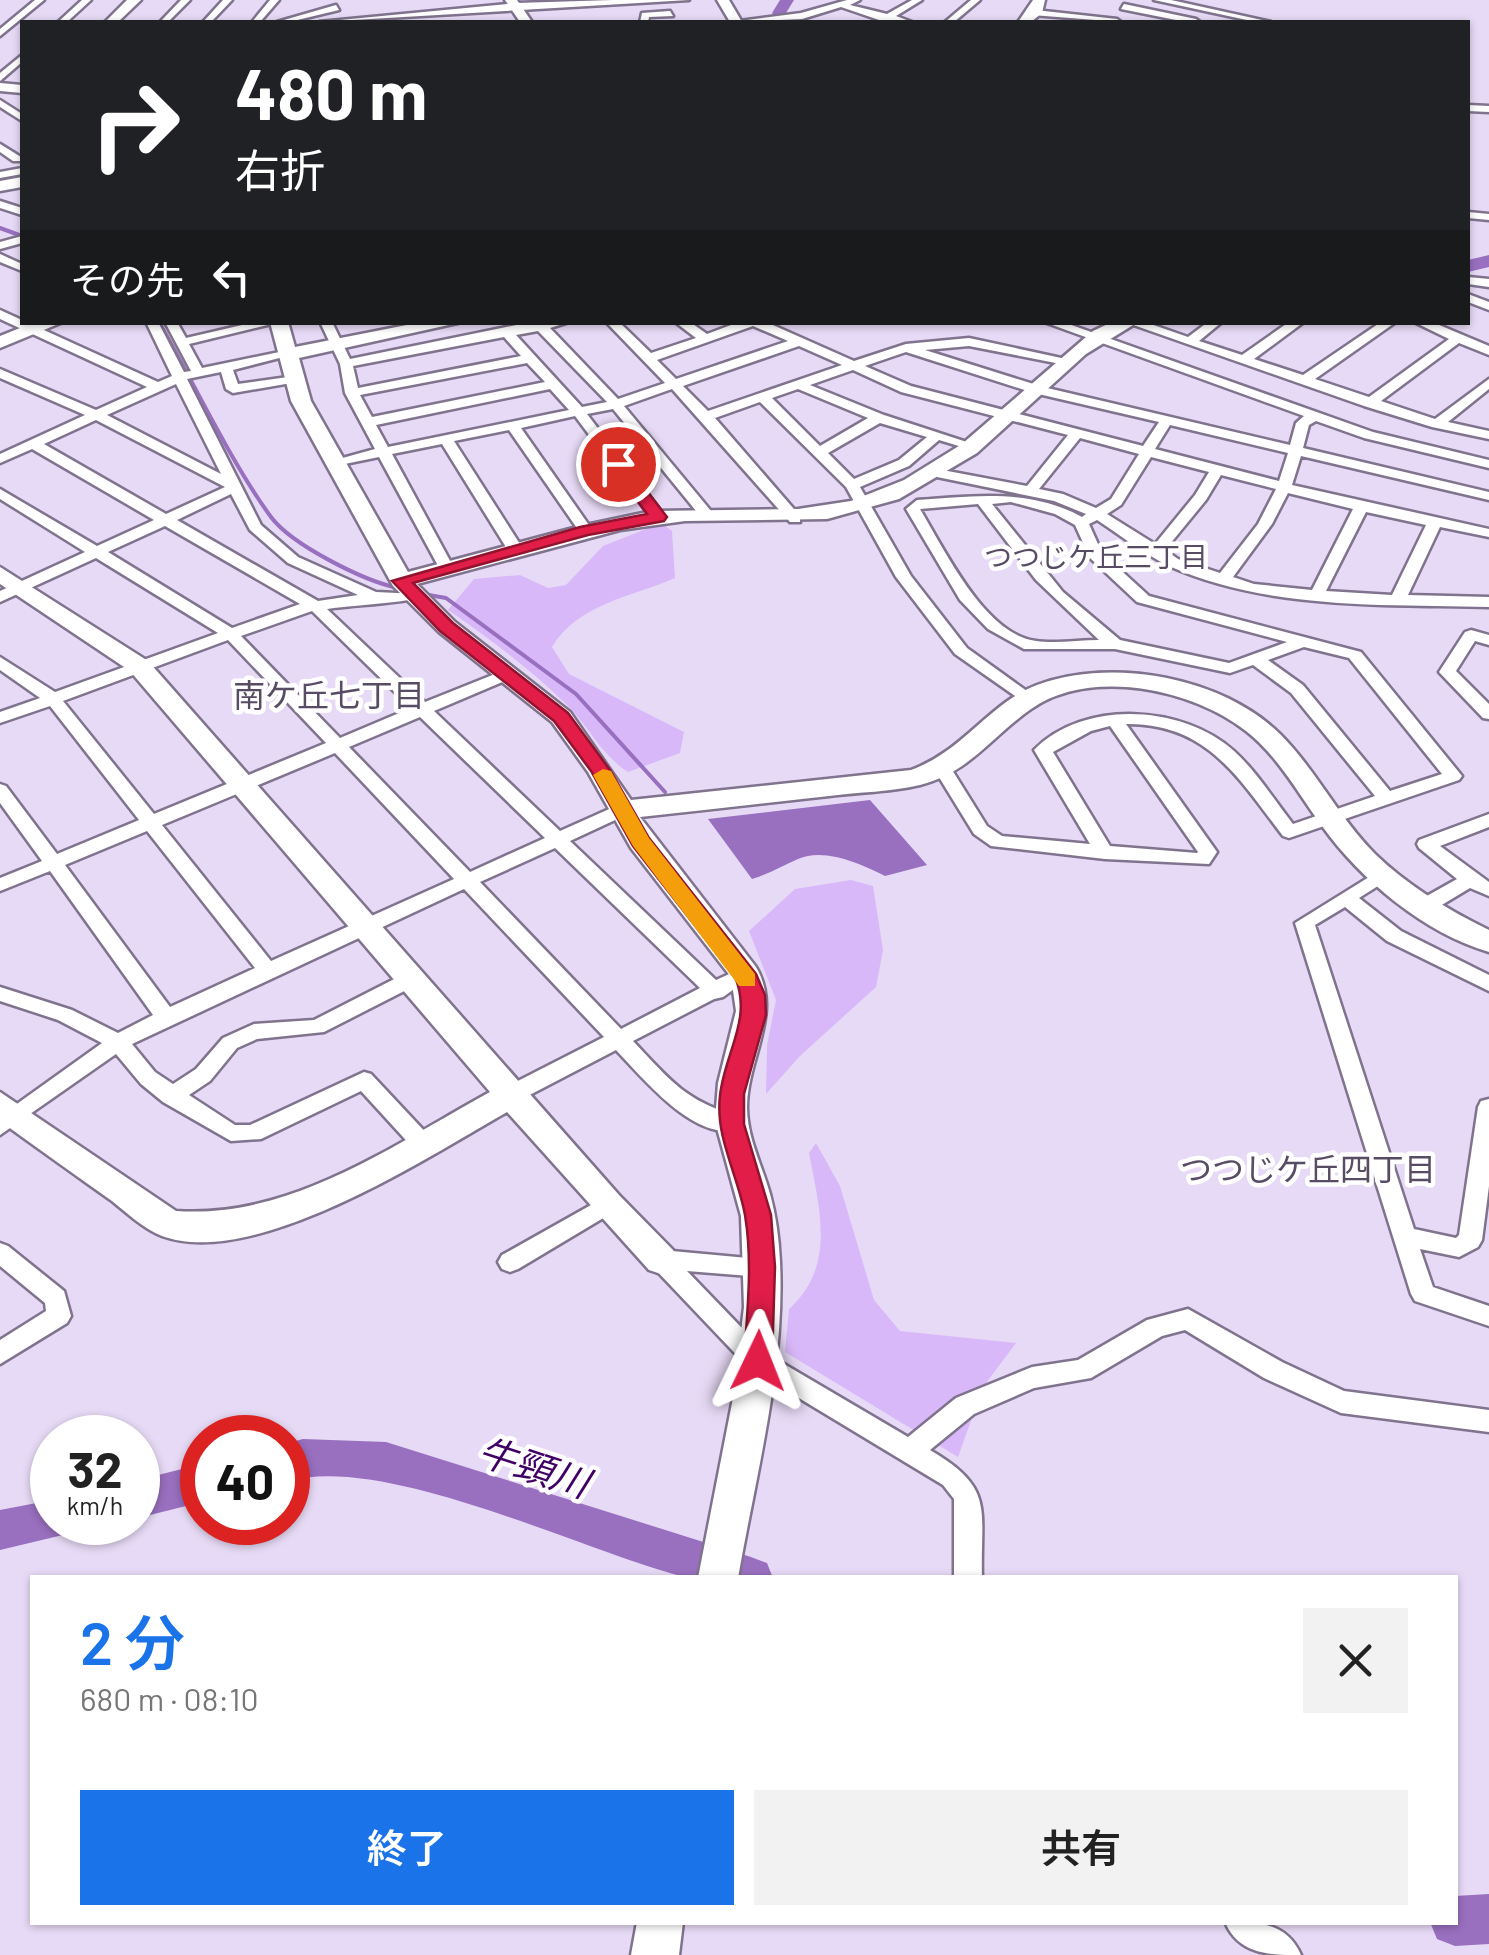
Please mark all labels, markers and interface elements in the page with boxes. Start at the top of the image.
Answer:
text: 480 m [235,50,428,134]
icon: right [70,60,200,190]
text: 右折 [235,142,325,196]
icon: left [204,250,259,305]
text: その先 [70,256,184,302]
pin [576,422,661,507]
icon: arrive [591,437,646,492]
district label: つつじケ丘三丁目 [984,539,1208,573]
district label: 南ケ丘七丁目 [233,675,425,713]
district label: つつじケ丘四丁目 [1180,1149,1436,1187]
position arrow [706,1309,810,1413]
speed limit sign: 40 [180,1415,310,1545]
water label: 牛頸川 [473,1427,599,1507]
text: 32 [67,1438,122,1498]
text: km/h [67,1490,123,1520]
text: 2 分 [80,1605,185,1677]
button: close [1303,1608,1408,1713]
text: 680 m · 08:10 [80,1679,259,1717]
button: 終了 [80,1790,734,1905]
button: 共有 [754,1790,1408,1905]

